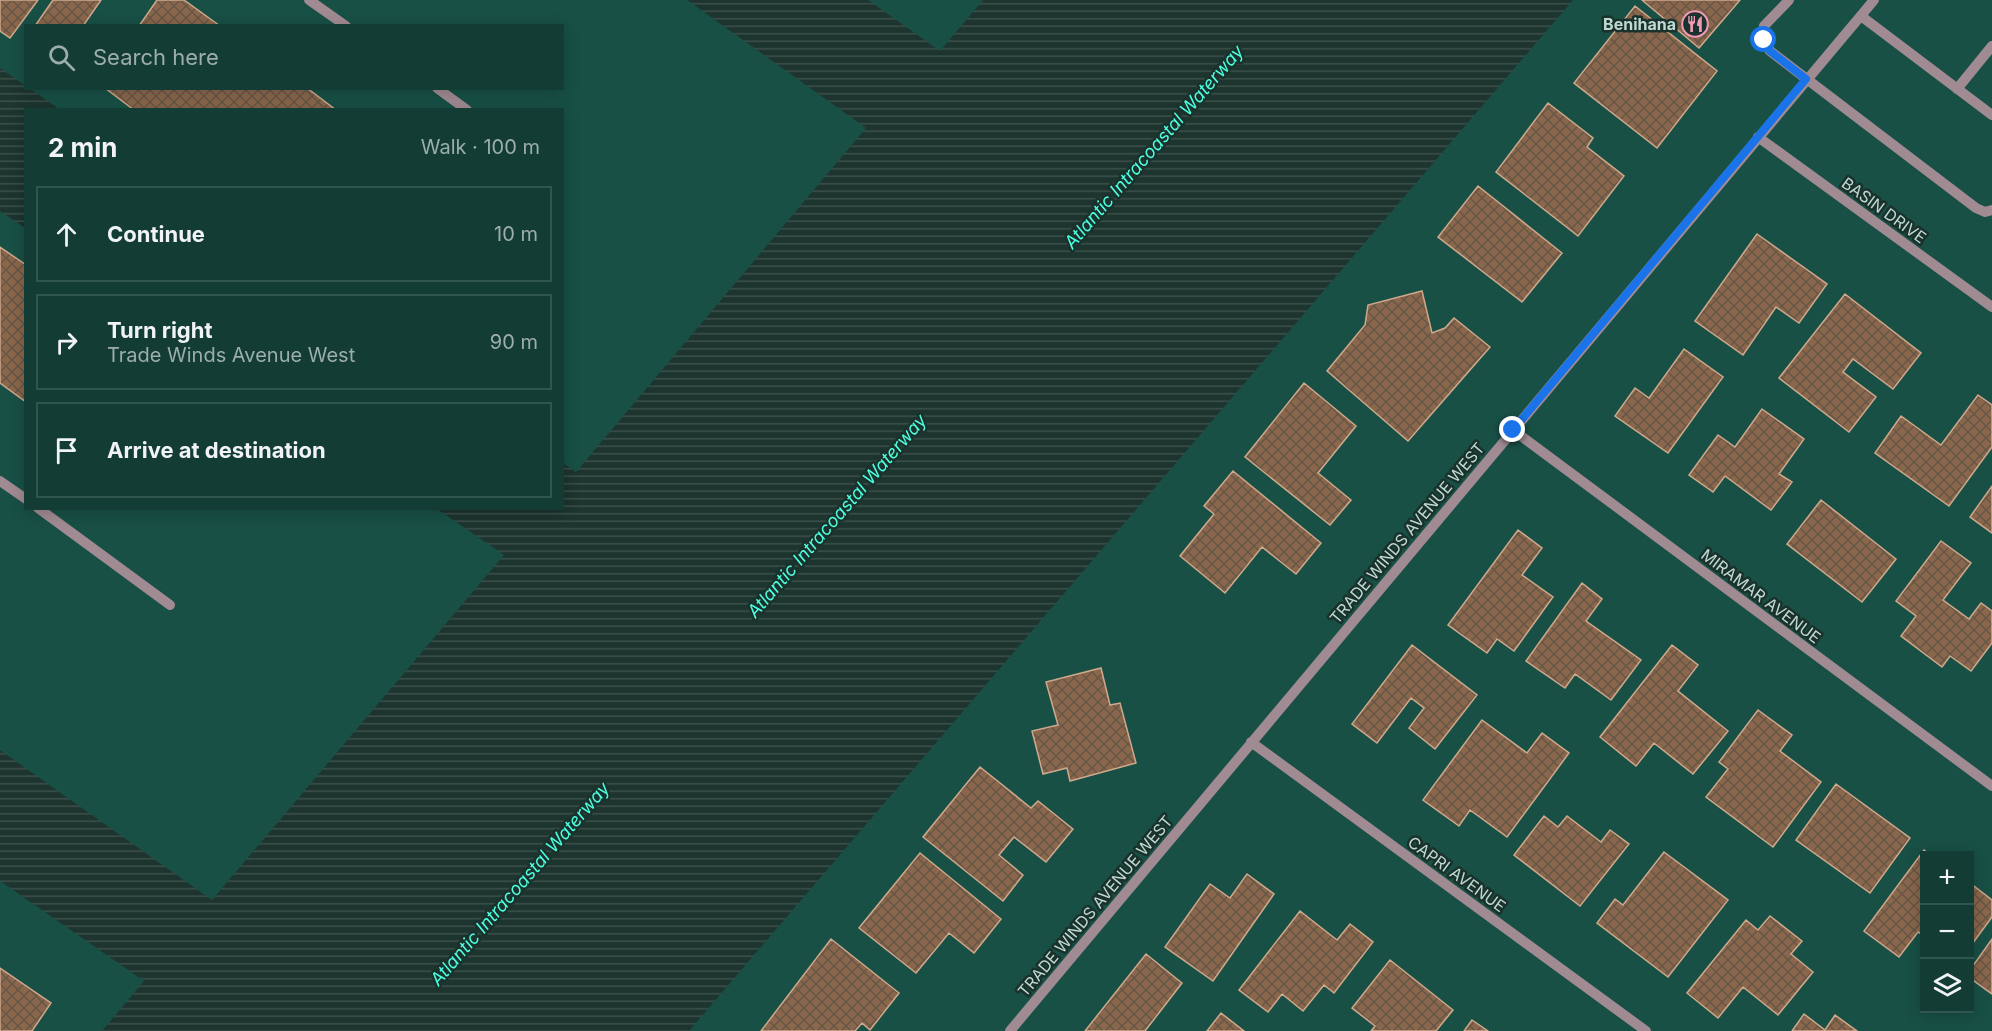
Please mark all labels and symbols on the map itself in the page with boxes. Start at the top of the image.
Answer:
restaurant icon: Benihana [1680,9,1710,39]
place label: Benihana [1603,14,1676,34]
route start [1750,26,1776,52]
water label: Atlantic Intracoastal Waterway [1059,40,1248,253]
street label: BASIN DRIVE [1838,173,1930,247]
water label: Atlantic Intracoastal Waterway [742,409,931,622]
route end [1499,416,1525,442]
street label: TRADE WINDS AVENUE WEST [1325,438,1489,628]
street label: MIRAMAR AVENUE [1697,545,1825,647]
water label: Atlantic Intracoastal Waterway [425,777,614,990]
street label: TRADE WINDS AVENUE WEST [1013,811,1177,1001]
street label: CAPRI AVENUE [1404,832,1510,916]

